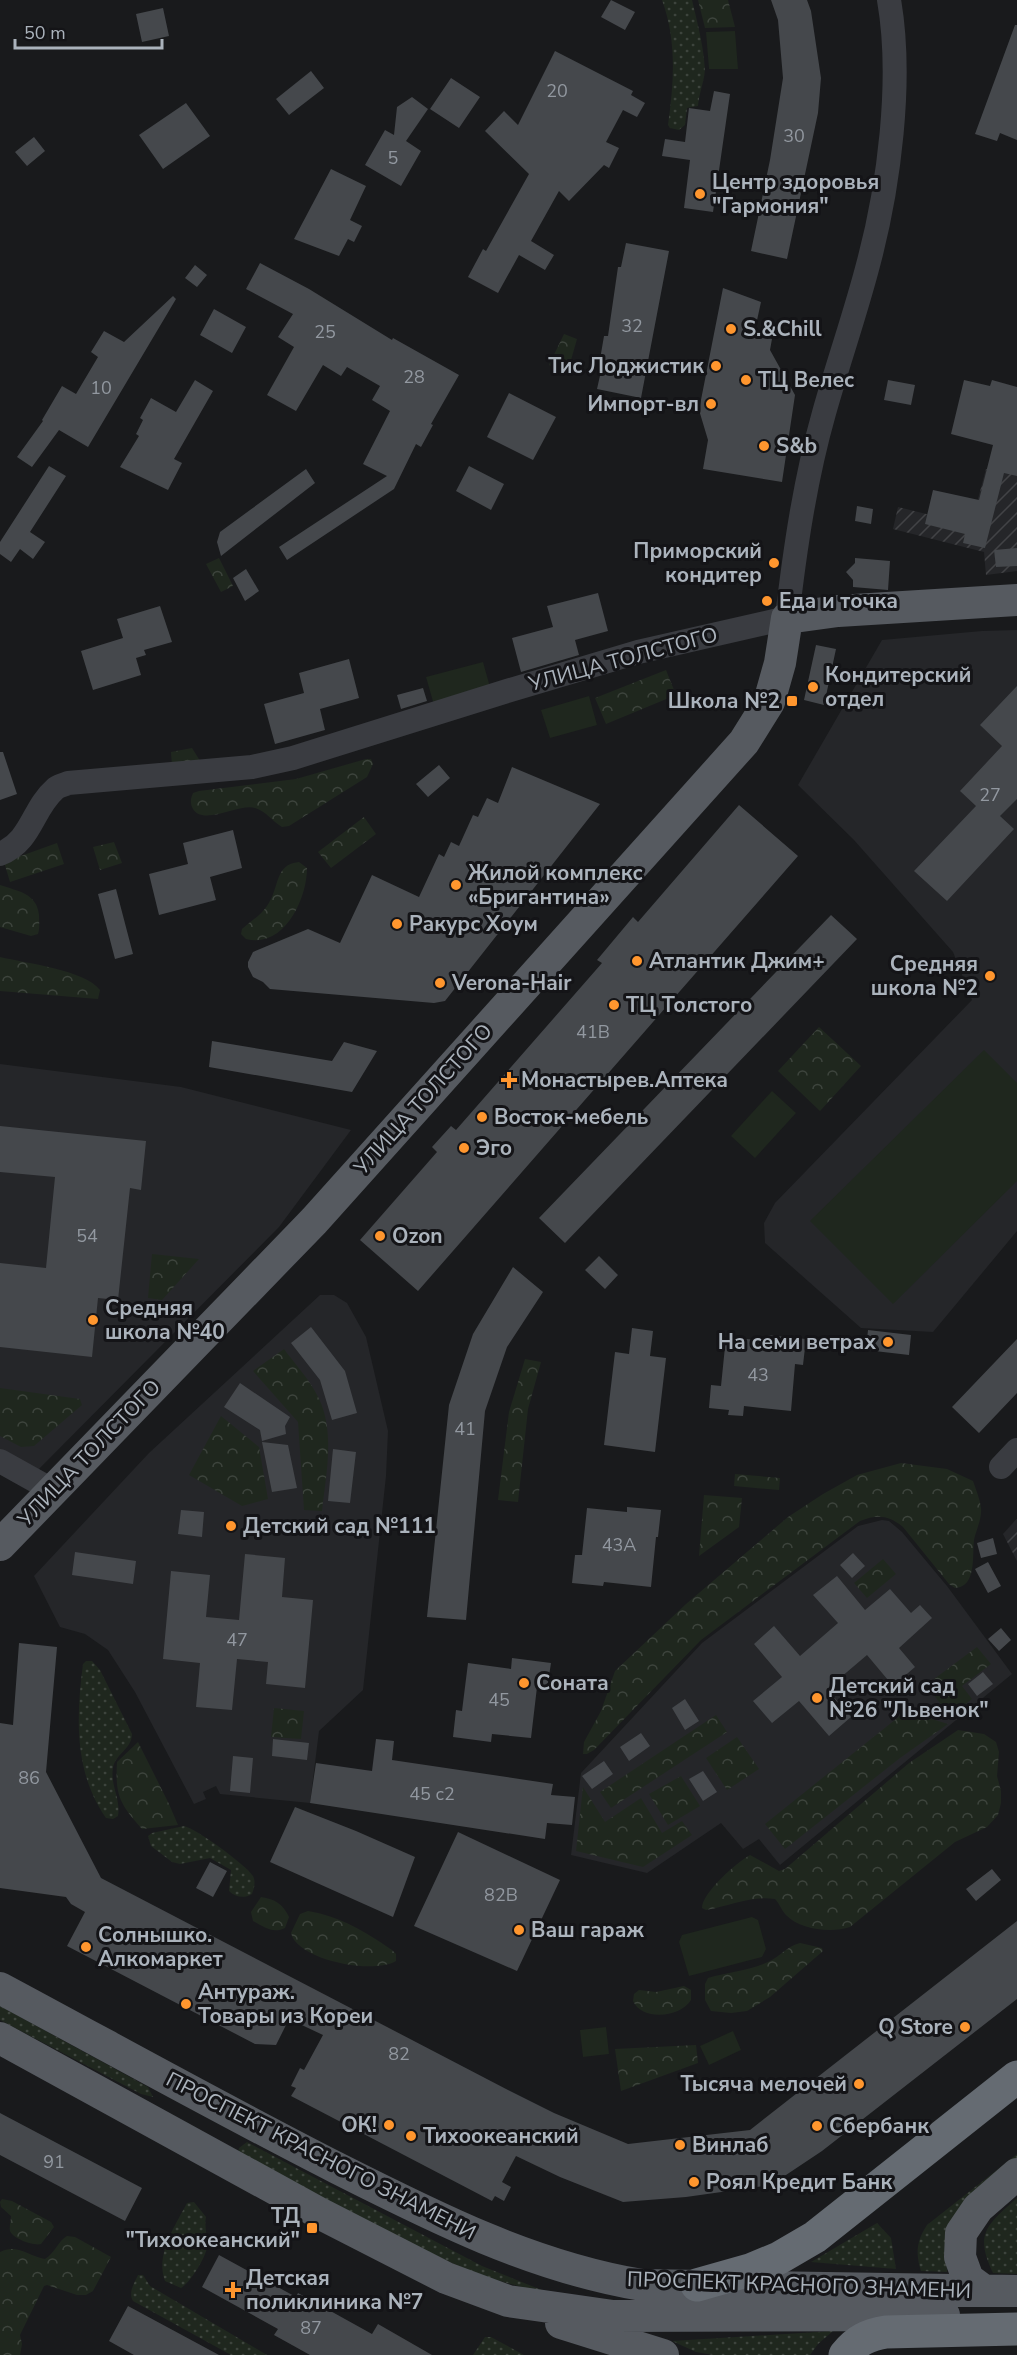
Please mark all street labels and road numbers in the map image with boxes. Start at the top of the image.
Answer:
street label: УЛИЦА ТОЛСТОГО [525,620,721,698]
street label: УЛИЦА ТОЛСТОГО [347,1017,498,1181]
street label: УЛИЦА ТОЛСТОГО [11,1373,167,1533]
street label: ПРОСПЕКТ КРАСНОГО ЗНАМЕНИ [161,2065,481,2247]
street label: ПРОСПЕКТ КРАСНОГО ЗНАМЕНИ [627,2265,971,2305]

